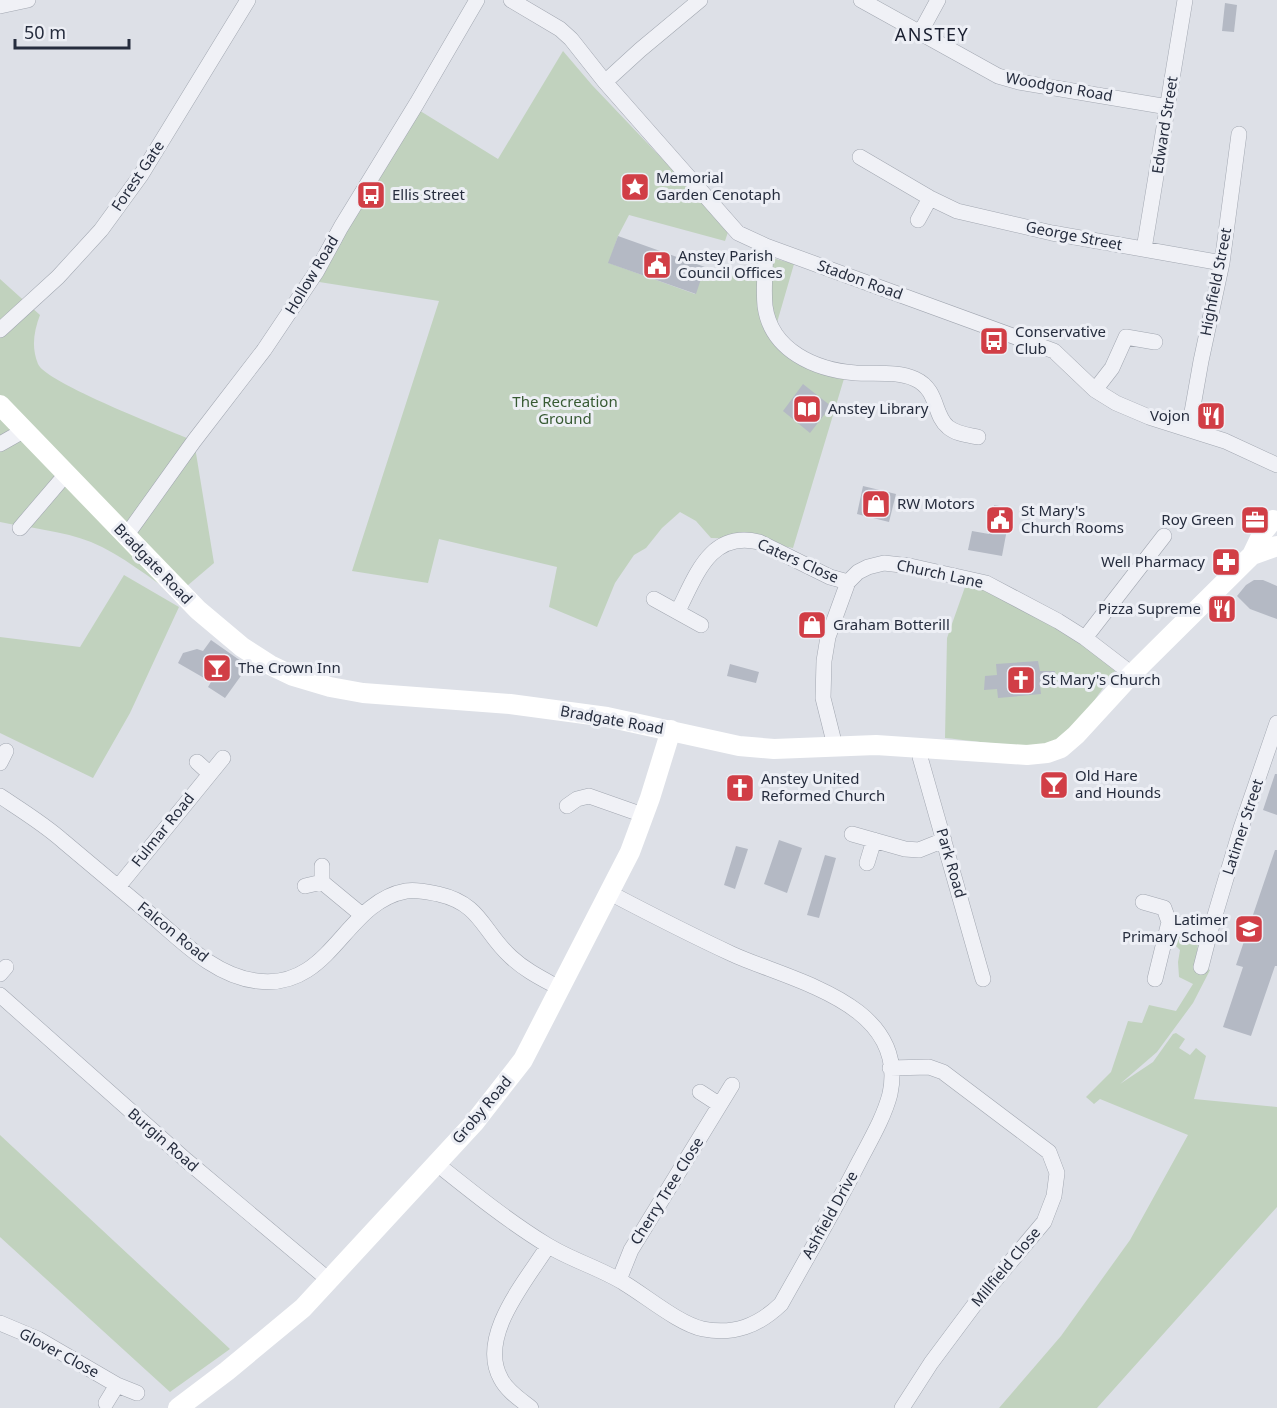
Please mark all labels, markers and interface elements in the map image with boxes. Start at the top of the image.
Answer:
scale bar [15,12,129,50]
text: 50 m [24,20,66,44]
district label: ANSTEY [895,22,969,46]
street label: Woodgon Road [1004,67,1114,105]
street label: Edward Street [1146,74,1182,175]
street label: Forest Gate [106,136,168,215]
place label: Memorial Garden Cenotaph [656,167,781,204]
place icon: Memorial Garden Cenotaph [619,171,651,203]
bus stop icon: Ellis Street [355,179,387,211]
place label: Ellis Street [392,184,466,204]
street label: George Street [1024,216,1125,254]
street label: Highfield Street [1195,225,1235,338]
street label: Hollow Road [280,231,342,318]
place label: Anstey Parish Council Offices [678,245,783,282]
public building icon: Anstey Parish Council Offices [641,249,673,281]
street label: Stadon Road [815,254,906,304]
place label: Conservative Club [1015,321,1106,358]
bus stop icon: Conservative Club [978,325,1010,357]
park label: The Recreation Ground [512,391,618,428]
library icon: Anstey Library [791,393,823,425]
place label: Anstey Library [828,398,929,418]
restaurant icon: Vojon [1195,400,1227,432]
place label: Vojon [1150,405,1190,425]
shop icon: RW Motors [860,488,892,520]
place label: RW Motors [897,493,975,513]
place label: St Mary's Church Rooms [1021,500,1124,537]
public building icon: St Mary's Church Rooms [984,504,1016,536]
office icon: Roy Green [1239,504,1271,536]
place label: Roy Green [1161,509,1234,529]
street label: Bradgate Road [110,519,197,608]
street label: Caters Close [755,533,842,587]
pharmacy icon: Well Pharmacy [1210,546,1242,578]
place label: Well Pharmacy [1101,551,1205,571]
street label: Church Lane [895,554,985,592]
restaurant icon: Pizza Supreme [1206,593,1238,625]
place label: Pizza Supreme [1098,598,1201,618]
shop icon: Graham Botterill [796,609,828,641]
place label: Graham Botterill [833,614,950,634]
bar icon: The Crown Inn [201,652,233,684]
place label: The Crown Inn [238,657,341,677]
church icon: St Mary's Church [1005,664,1037,696]
place label: St Mary's Church [1042,669,1160,689]
street label: Bradgate Road [559,700,665,738]
place label: Old Hare and Hounds [1075,765,1161,802]
place label: Anstey United Reformed Church [761,768,885,805]
bar icon: Old Hare and Hounds [1038,769,1070,801]
church icon: Anstey United Reformed Church [724,772,756,804]
street label: Latimer Street [1217,775,1267,877]
street label: Fulmar Road [126,788,198,870]
street label: Park Road [932,826,971,900]
street label: Falcon Road [134,897,213,966]
place label: Latimer Primary School [1122,909,1228,946]
school or university icon: Latimer Primary School [1233,913,1265,945]
street label: Groby Road [447,1071,515,1147]
street label: Burgin Road [124,1103,203,1175]
street label: Cherry Tree Close [625,1133,707,1248]
street label: Ashfield Drive [797,1167,862,1262]
street label: Millfield Close [966,1222,1044,1310]
street label: Glover Close [16,1323,103,1382]

